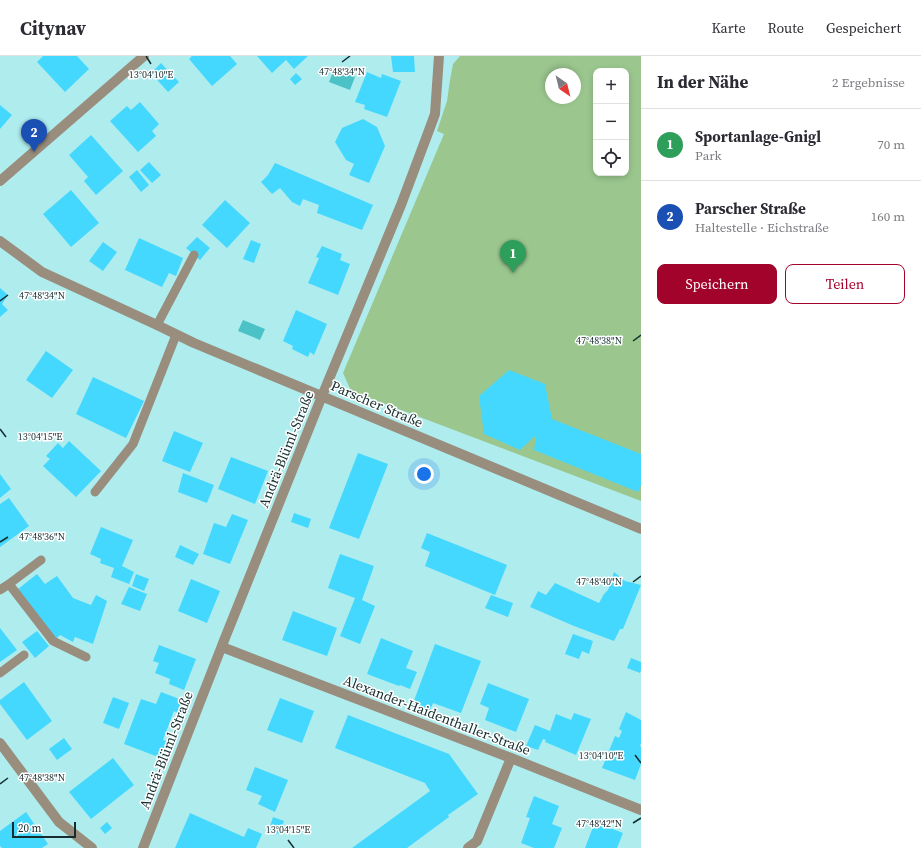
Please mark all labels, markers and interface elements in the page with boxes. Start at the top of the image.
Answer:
text: Citynav [20,15,86,41]
text: Karte [711,18,746,38]
text: Route [768,18,804,38]
text: Gespeichert [826,18,901,38]
text: 47°48'34"N [319,65,365,78]
text: 13°04'10"E [129,68,173,81]
north arrow [545,68,581,104]
map controls [593,68,629,176]
button: + [593,68,629,104]
text: In der Nähe [657,70,748,94]
text: 2 Ergebnisse [832,74,905,91]
button: − [593,104,629,140]
pin: 2 [21,119,47,152]
text: Sportanlage-Gnigl [695,126,821,147]
text: 1 [666,136,674,153]
text: 70 m [877,136,905,153]
button: locate [593,140,629,176]
text: Park [695,147,722,164]
text: Parscher Straße [695,198,806,219]
text: 2 [666,208,674,225]
text: 160 m [871,208,905,225]
text: Haltestelle · Eichstraße [695,219,829,236]
pin: 1 [500,240,526,273]
button: Speichern [657,264,777,304]
button: Teilen [785,264,905,304]
text: 47°48'34"N [19,289,65,302]
text: 47°48'38"N [576,334,622,347]
street label: Parscher Straße [328,376,426,432]
street label: Andrä-Blüml-Straße [253,387,319,511]
text: 13°04'15"E [18,430,62,443]
your location [414,464,434,484]
text: 47°48'36"N [19,530,65,543]
text: 47°48'40"N [576,575,622,588]
street label: Alexander-Haidenthaller-Straße [340,670,534,760]
street label: Andrä-Blüml-Straße [134,688,198,812]
text: 13°04'10"E [579,749,623,762]
text: 47°48'38"N [19,771,65,784]
text: 47°48'42"N [576,817,622,830]
scale bar [12,820,76,839]
text: 20 m [18,821,41,836]
text: 13°04'15"E [266,823,310,836]

